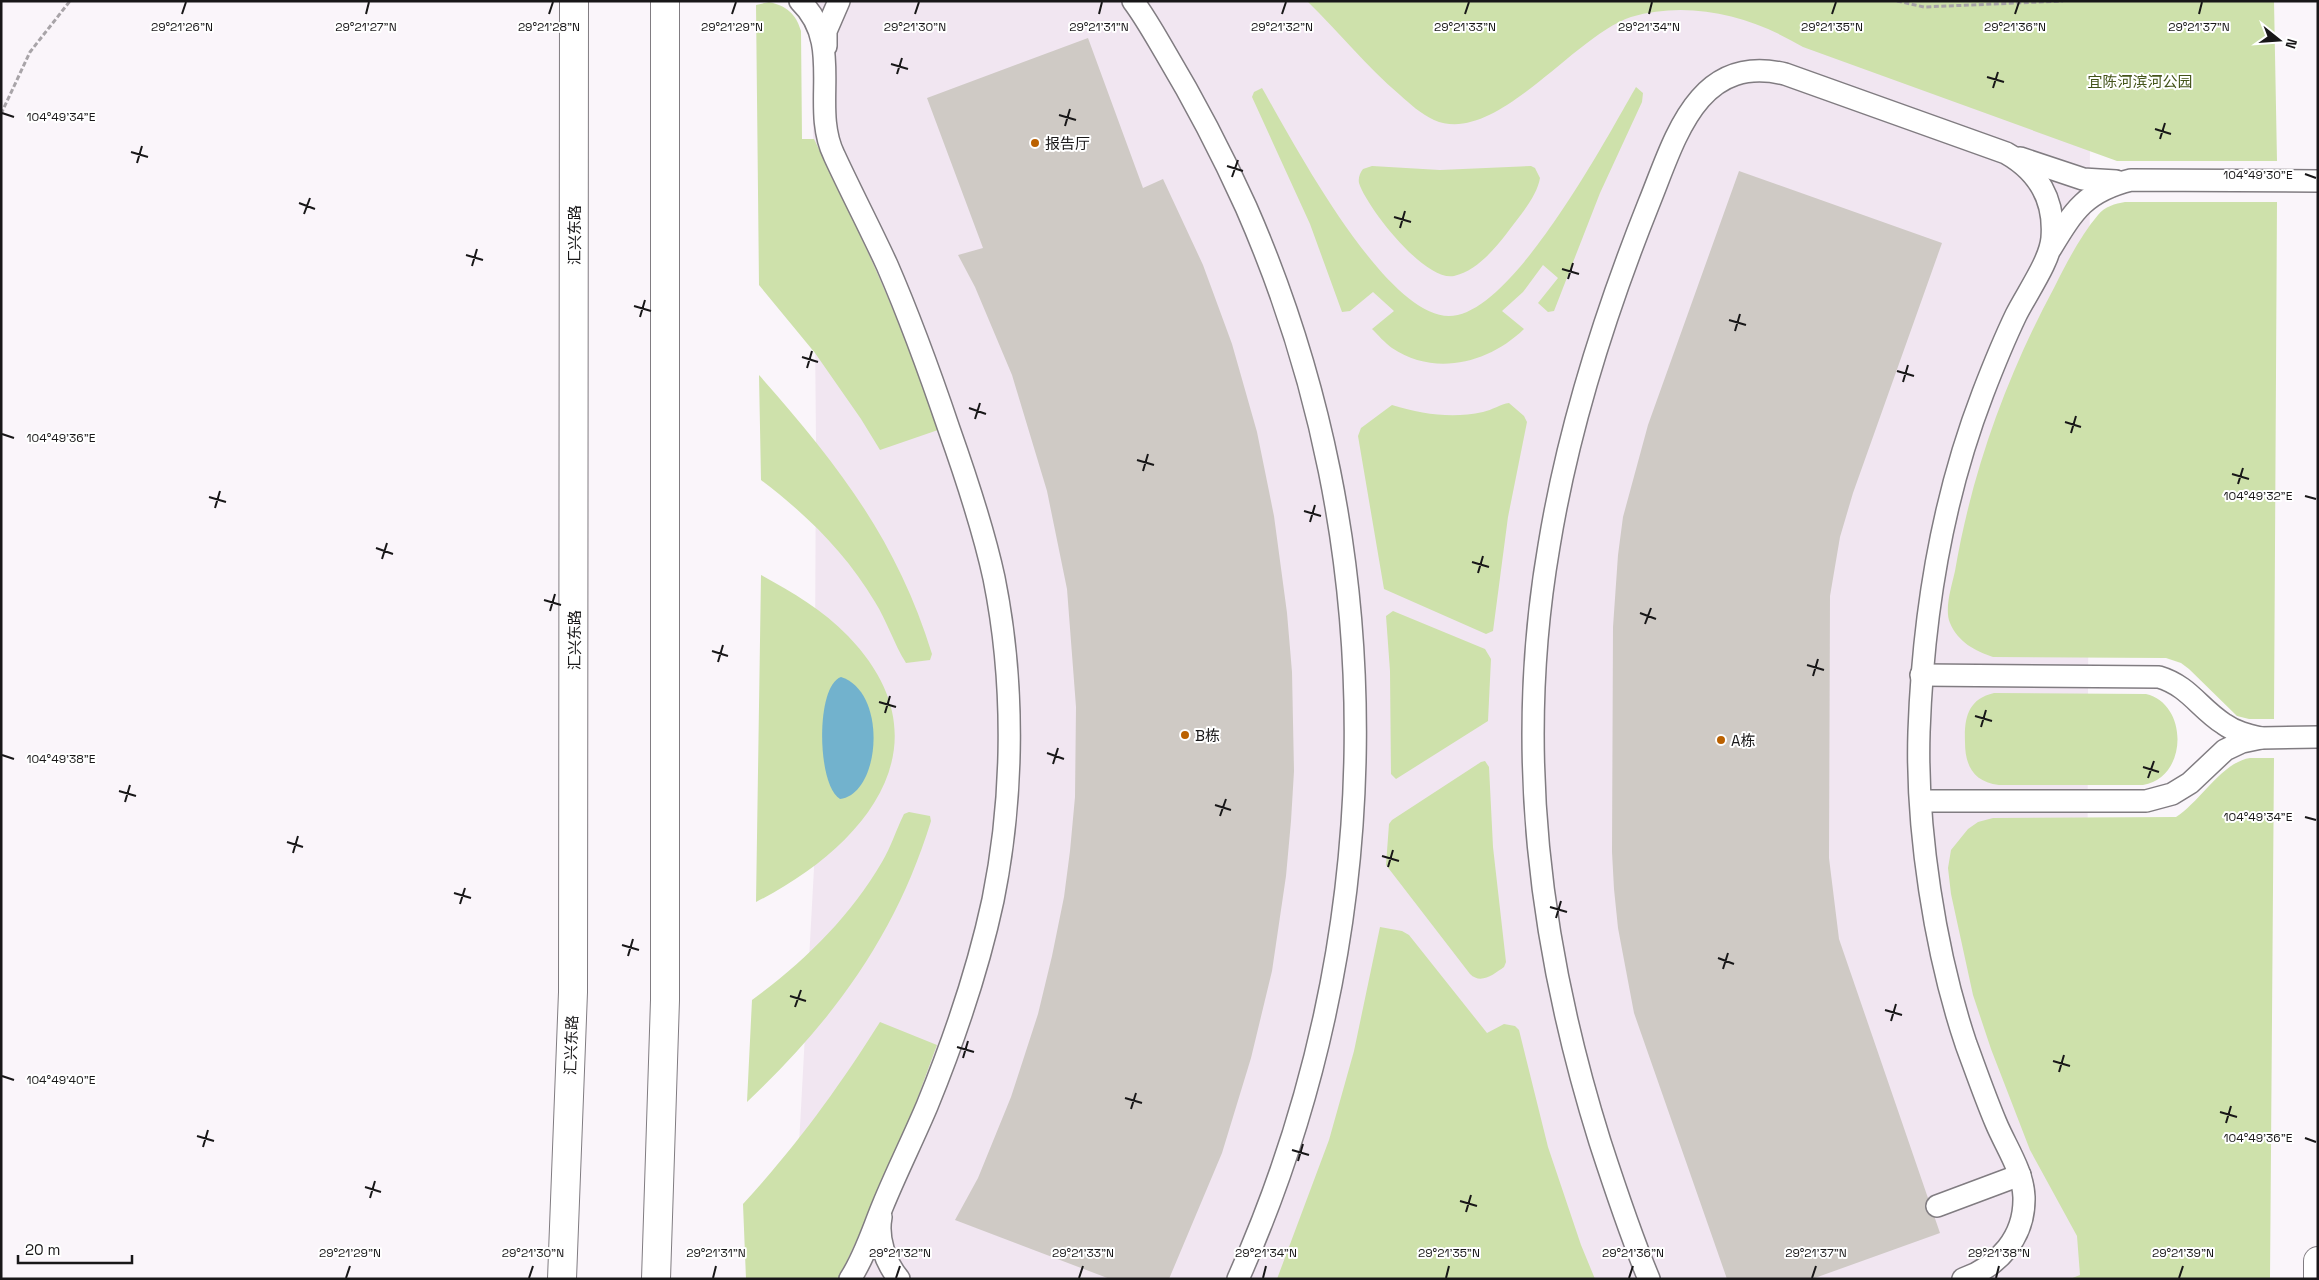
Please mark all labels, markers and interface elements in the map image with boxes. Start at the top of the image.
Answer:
north arrow [2254,15,2304,65]
text: 29°21'26"N [151,19,213,35]
text: 29°21'27"N [335,19,397,35]
text: 29°21'28"N [518,19,580,35]
text: 29°21'29"N [701,19,763,35]
text: 29°21'30"N [884,19,946,35]
text: 29°21'31"N [1069,19,1129,35]
text: 29°21'32"N [1251,19,1313,35]
text: 29°21'33"N [1434,19,1496,35]
text: 29°21'34"N [1618,19,1680,35]
text: 29°21'35"N [1801,19,1863,35]
text: 29°21'36"N [1984,19,2046,35]
text: 29°21'37"N [2168,19,2230,35]
text: N [2281,37,2301,51]
park label: 宜陈河滨河公园 [2087,72,2193,91]
text: 104°49'34"E [27,109,96,125]
place label: 报告厅 [1045,134,1090,153]
marker: 报告厅 [1029,137,1041,149]
text: 104°49'30"E [2223,167,2293,183]
street label: 汇兴东路 [565,205,584,265]
text: 104°49'36"E [26,430,96,446]
text: 104°49'32"E [2224,488,2293,504]
street label: 汇兴东路 [565,610,584,670]
place label: B栋 [1195,726,1220,745]
marker: B栋 [1179,729,1191,741]
place label: A栋 [1731,731,1755,750]
marker: A栋 [1715,734,1727,746]
text: 104°49'38"E [26,751,96,767]
text: 104°49'34"E [2224,809,2293,825]
street label: 汇兴东路 [560,1015,582,1075]
text: 104°49'40"E [26,1072,96,1088]
text: 104°49'36"E [2223,1130,2293,1146]
scale bar [18,1232,131,1264]
text: 20 m [25,1240,60,1259]
text: 29°21'29"N [319,1245,381,1261]
text: 29°21'30"N [502,1245,564,1261]
text: 29°21'31"N [686,1245,746,1261]
text: 29°21'32"N [869,1245,931,1261]
text: 29°21'33"N [1052,1245,1114,1261]
text: 29°21'34"N [1235,1245,1297,1261]
text: 29°21'35"N [1418,1245,1480,1261]
text: 29°21'36"N [1602,1245,1664,1261]
text: 29°21'37"N [1785,1245,1847,1261]
text: 29°21'38"N [1968,1245,2030,1261]
text: 29°21'39"N [2152,1245,2214,1261]

